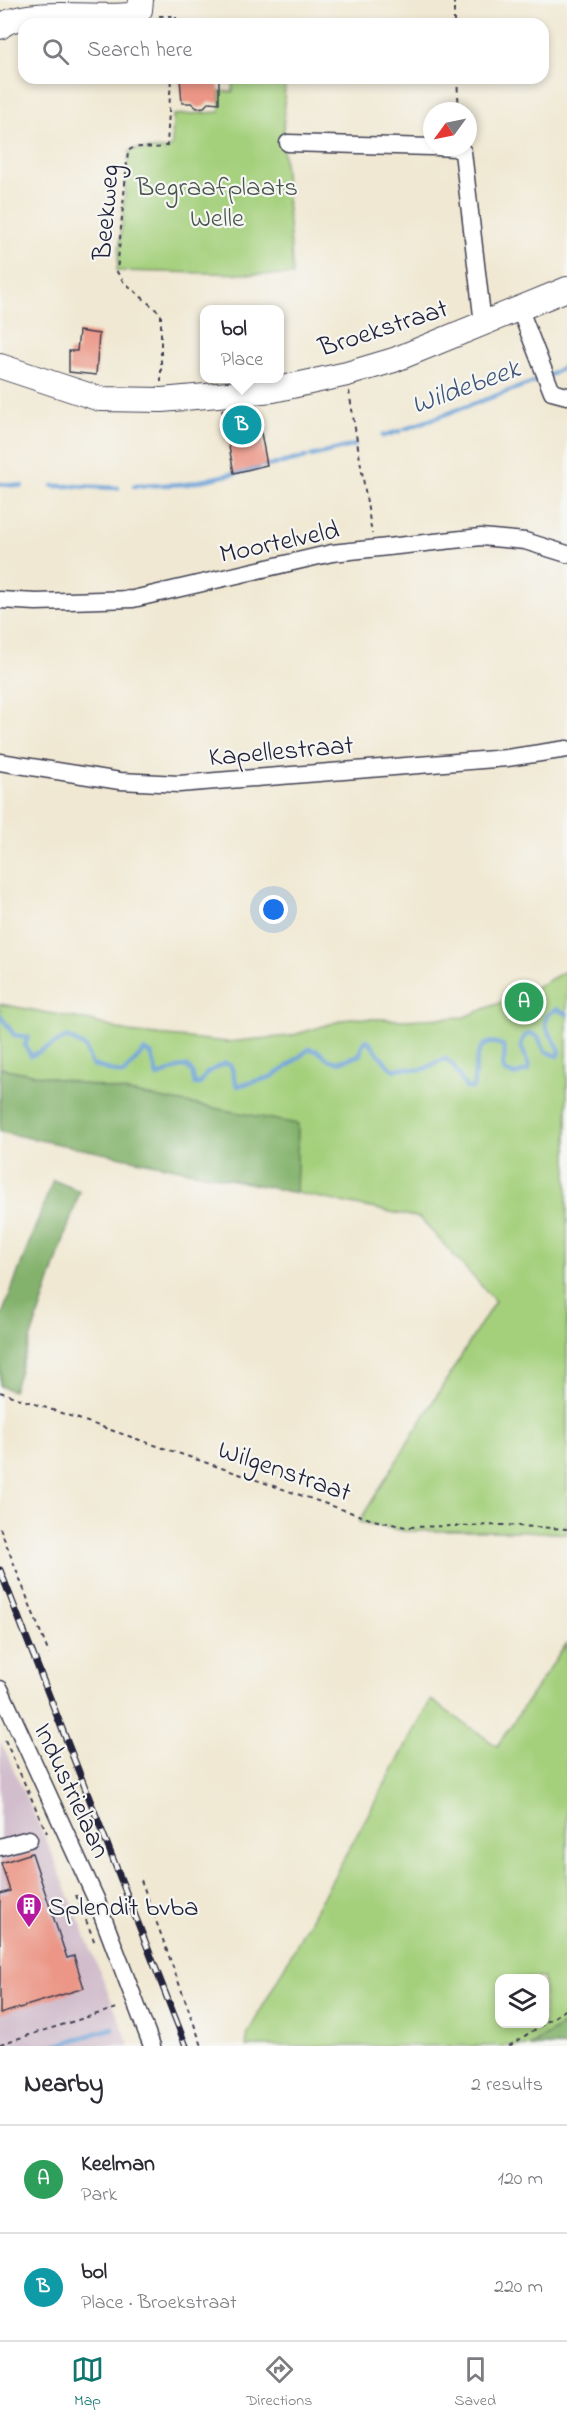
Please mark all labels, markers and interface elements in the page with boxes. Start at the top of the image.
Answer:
search box [18,18,549,84]
icon: search [39,35,72,68]
text: Search here [87,35,192,67]
north arrow [423,102,477,156]
street label: Beekweg [84,163,131,263]
park label: Begraafplaats Welle [135,169,298,239]
street label: Broekstraat [313,290,453,369]
popup [200,305,284,383]
text: bol [221,314,247,346]
text: Place [221,346,263,375]
water label: Wildebeek [406,349,528,427]
pin: B [222,402,262,448]
street label: Moortelveld [216,512,343,575]
street label: Kapellestraat [207,727,355,778]
your location [259,895,288,924]
pin: A [504,980,544,1024]
street label: Wilgenstraat [212,1431,356,1513]
street label: Industrielaan [22,1717,119,1865]
place label: Splendit bvba [48,1889,199,1928]
building icon: Splendit bvba [14,1891,44,1929]
map controls [495,1974,549,2028]
button: layers [495,1974,549,2028]
text: Nearby [24,2066,103,2104]
text: 2 results [471,2071,543,2100]
text: Keelman [81,2149,155,2181]
text: A [37,2165,50,2194]
text: 120 m [498,2165,543,2194]
text: Park [81,2181,117,2210]
text: bol [81,2257,107,2289]
text: B [37,2273,50,2302]
text: 220 m [494,2273,543,2302]
text: Place · Broekstraat [81,2289,237,2318]
tab: Map [71,2353,104,2413]
tab: Directions [246,2353,312,2413]
tab: Saved [454,2353,496,2413]

